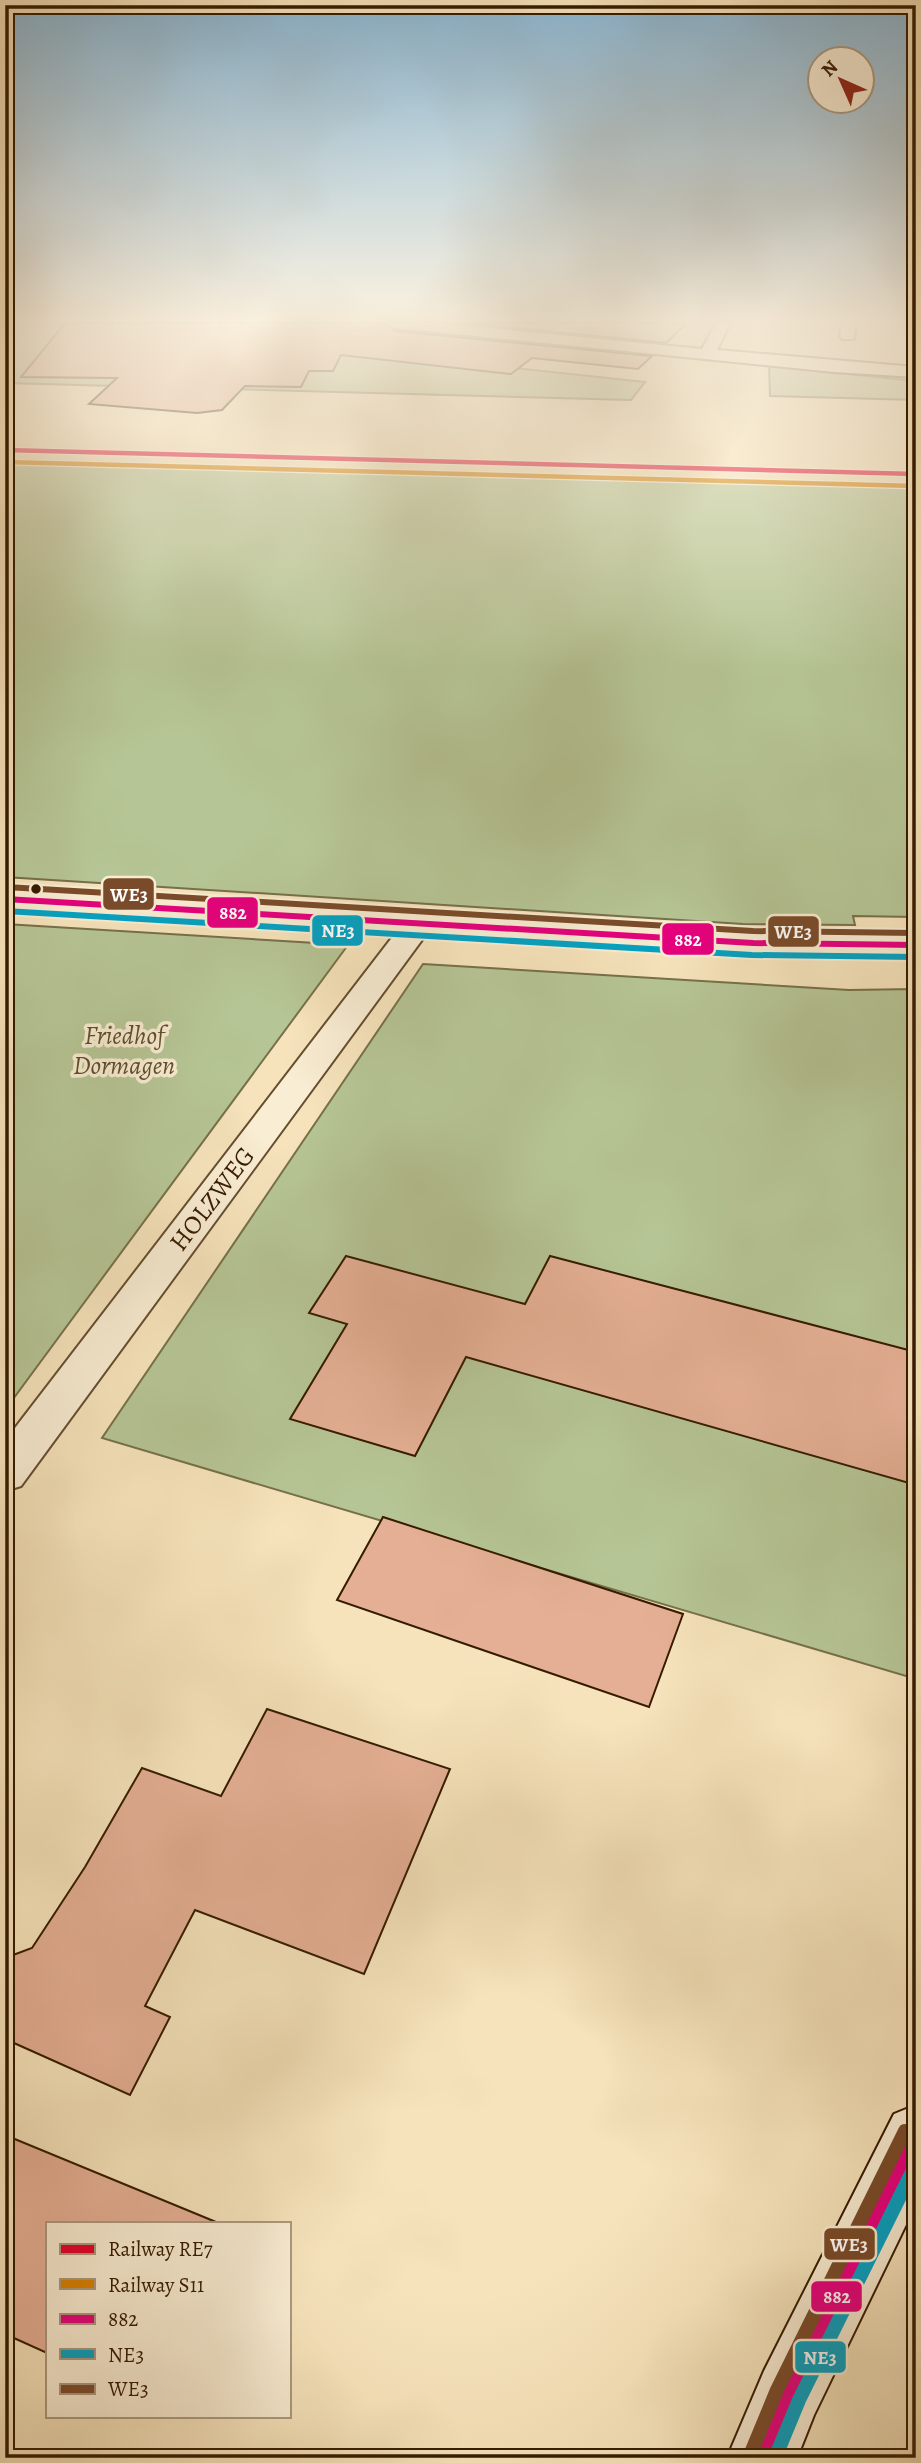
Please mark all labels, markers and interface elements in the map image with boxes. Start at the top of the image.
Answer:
north arrow [806,46,876,116]
text: N [816,54,844,83]
line badge: WE3 [102,877,155,911]
unlabelled marker [29,882,43,896]
text: WE3 [109,882,148,908]
line badge: 882 [206,896,259,929]
text: 882 [219,900,247,926]
line badge: NE3 [311,914,364,947]
line badge: WE3 [767,915,820,948]
text: NE3 [321,918,355,944]
text: WE3 [773,919,812,945]
line badge: 882 [661,922,715,956]
text: 882 [674,927,702,953]
park label: Friedhof Dormagen [73,1018,175,1083]
street label: HOLZWEG [161,1140,263,1258]
legend [46,2222,290,2418]
line badge: WE3 [823,2227,876,2261]
text: WE3 [829,2232,868,2258]
text: Railway RE7 [108,2235,213,2263]
text: Railway S11 [108,2271,204,2299]
line badge: 882 [810,2280,863,2313]
text: 882 [823,2284,851,2310]
text: 882 [108,2305,138,2333]
line badge: NE3 [794,2340,847,2374]
text: NE3 [108,2341,144,2369]
text: NE3 [803,2345,837,2371]
text: WE3 [107,2375,149,2403]

